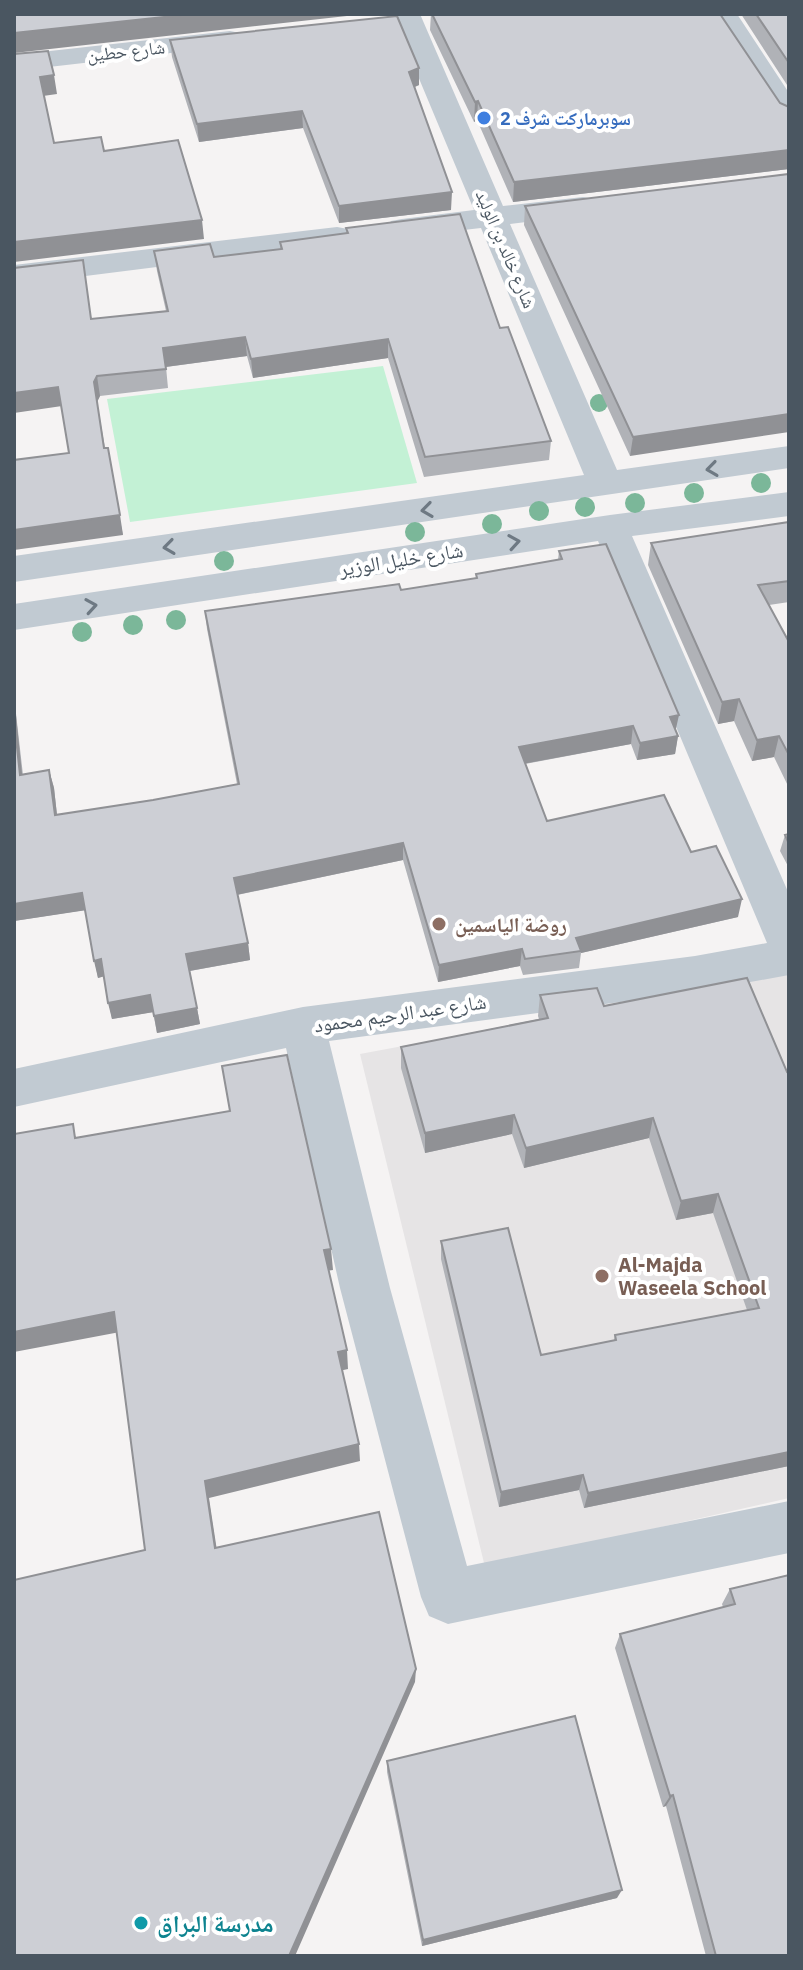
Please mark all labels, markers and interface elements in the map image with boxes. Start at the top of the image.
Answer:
street label: شارع حطين [86,35,166,67]
place label: سوبرماركت شرف 2 [500,107,631,130]
marker: سوبرماركت شرف 2 [475,109,493,127]
street label: شارع خالد بن الوليد [471,186,541,312]
one-way arrow [705,460,719,477]
one-way arrow [420,501,434,518]
one-way arrow [507,534,521,551]
street label: شارع خليل الوزير [336,536,465,582]
one-way arrow [163,538,176,555]
one-way arrow [84,598,98,615]
place label: روضة الياسمين [455,911,567,938]
marker: روضة الياسمين [430,915,448,933]
street label: شارع عبد الرحيم محمود [312,988,488,1039]
place label: Al-Majda Waseela School [618,1251,766,1301]
marker: Al-Majda Waseela School [593,1267,611,1285]
place label: مدرسة البراق [157,1907,274,1939]
marker: مدرسة البراق [132,1914,150,1932]

